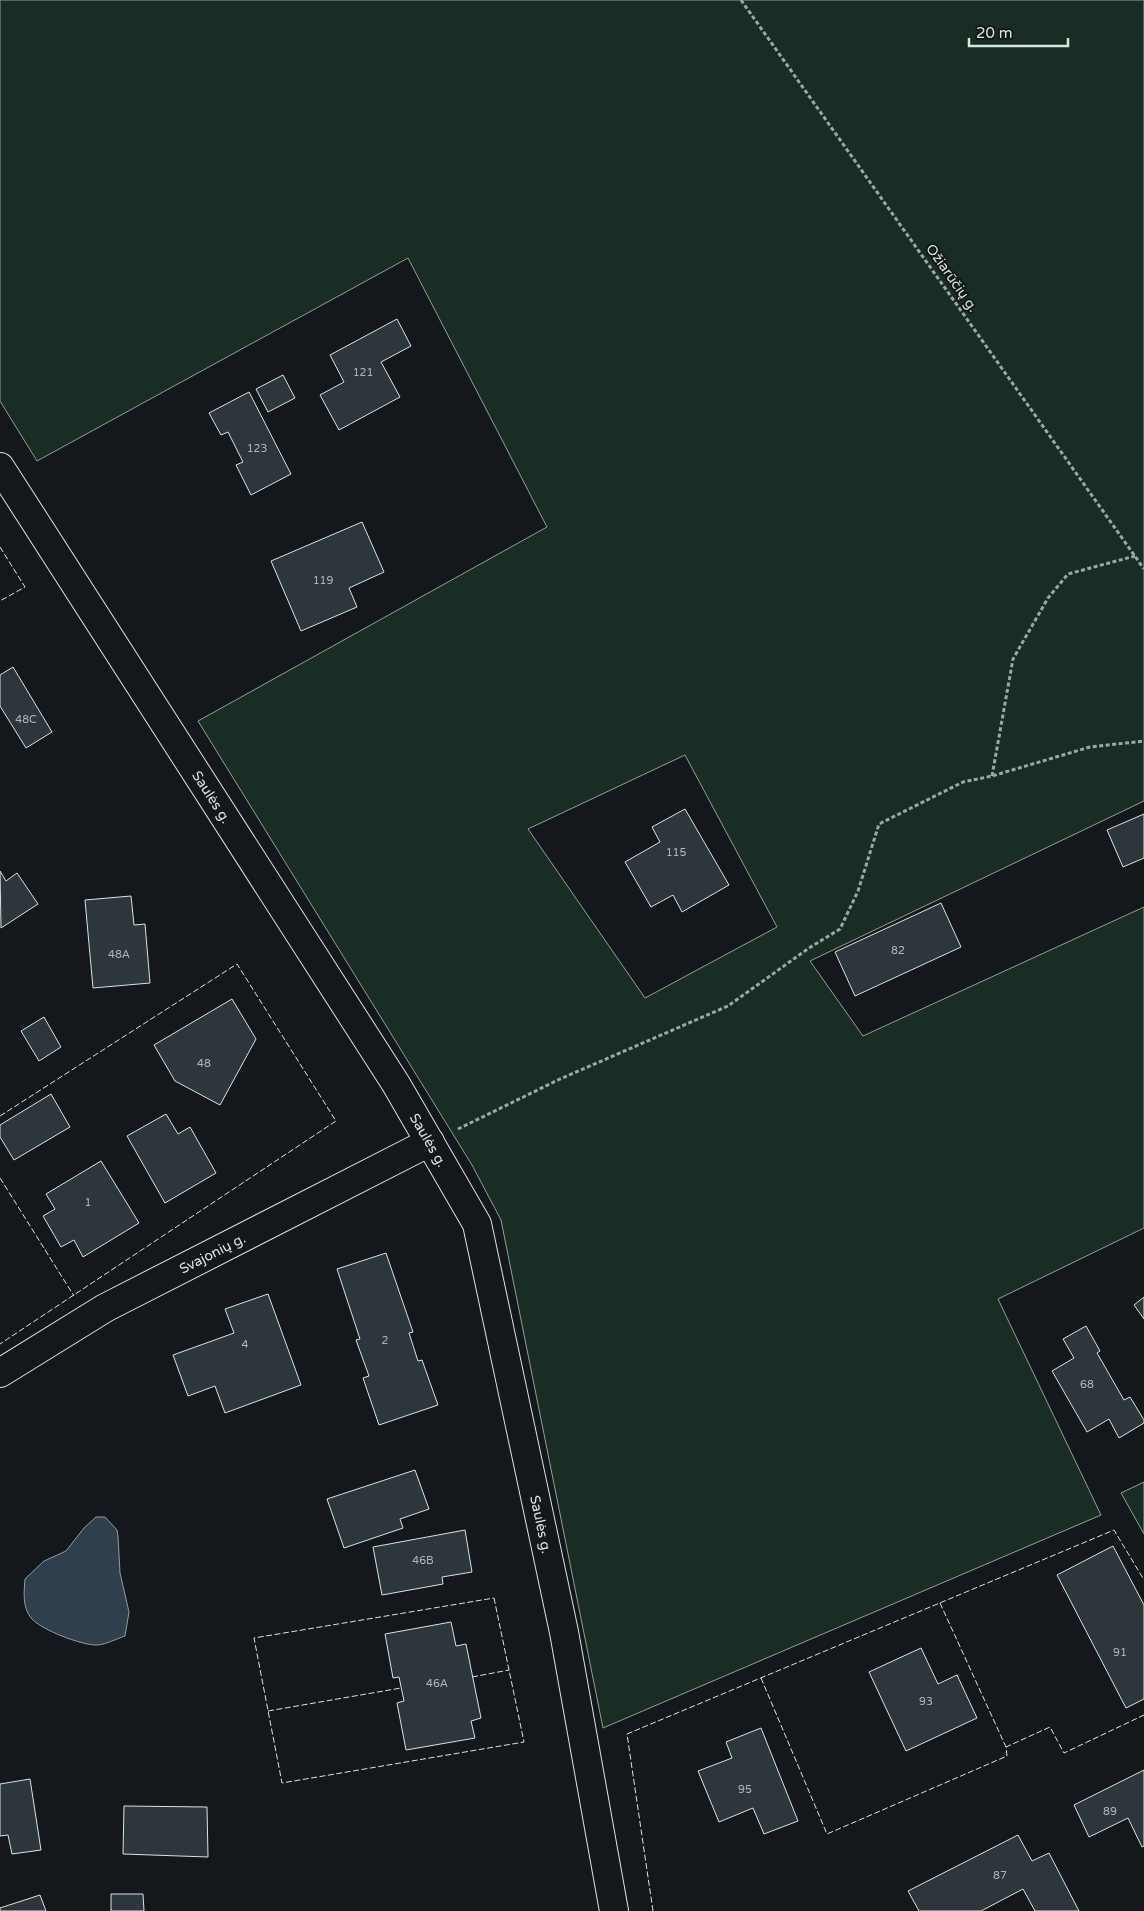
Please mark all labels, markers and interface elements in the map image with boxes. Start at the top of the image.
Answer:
scale bar [969,15,1068,47]
text: 20 m [976,24,1013,42]
street label: Ožiarūčių g. [922,241,982,315]
house number: 121 [353,366,373,379]
house number: 123 [247,442,267,455]
house number: 119 [313,574,333,587]
house number: 48C [15,713,37,726]
street label: Saulės g. [189,767,235,826]
house number: 115 [666,846,686,859]
house number: 82 [891,944,905,957]
house number: 48A [108,948,130,961]
house number: 48 [197,1057,211,1070]
street label: Saulės g. [406,1110,451,1170]
house number: 1 [85,1196,91,1209]
street label: Svajonių g. [176,1229,248,1277]
house number: 2 [382,1334,389,1347]
house number: 4 [242,1338,249,1351]
house number: 68 [1080,1378,1094,1391]
street label: Saulės g. [527,1494,556,1555]
house number: 46B [412,1554,434,1567]
house number: 91 [1113,1646,1127,1659]
house number: 46A [426,1677,448,1690]
house number: 93 [919,1695,933,1708]
house number: 95 [738,1783,752,1796]
house number: 89 [1103,1805,1117,1818]
house number: 87 [993,1869,1007,1882]

